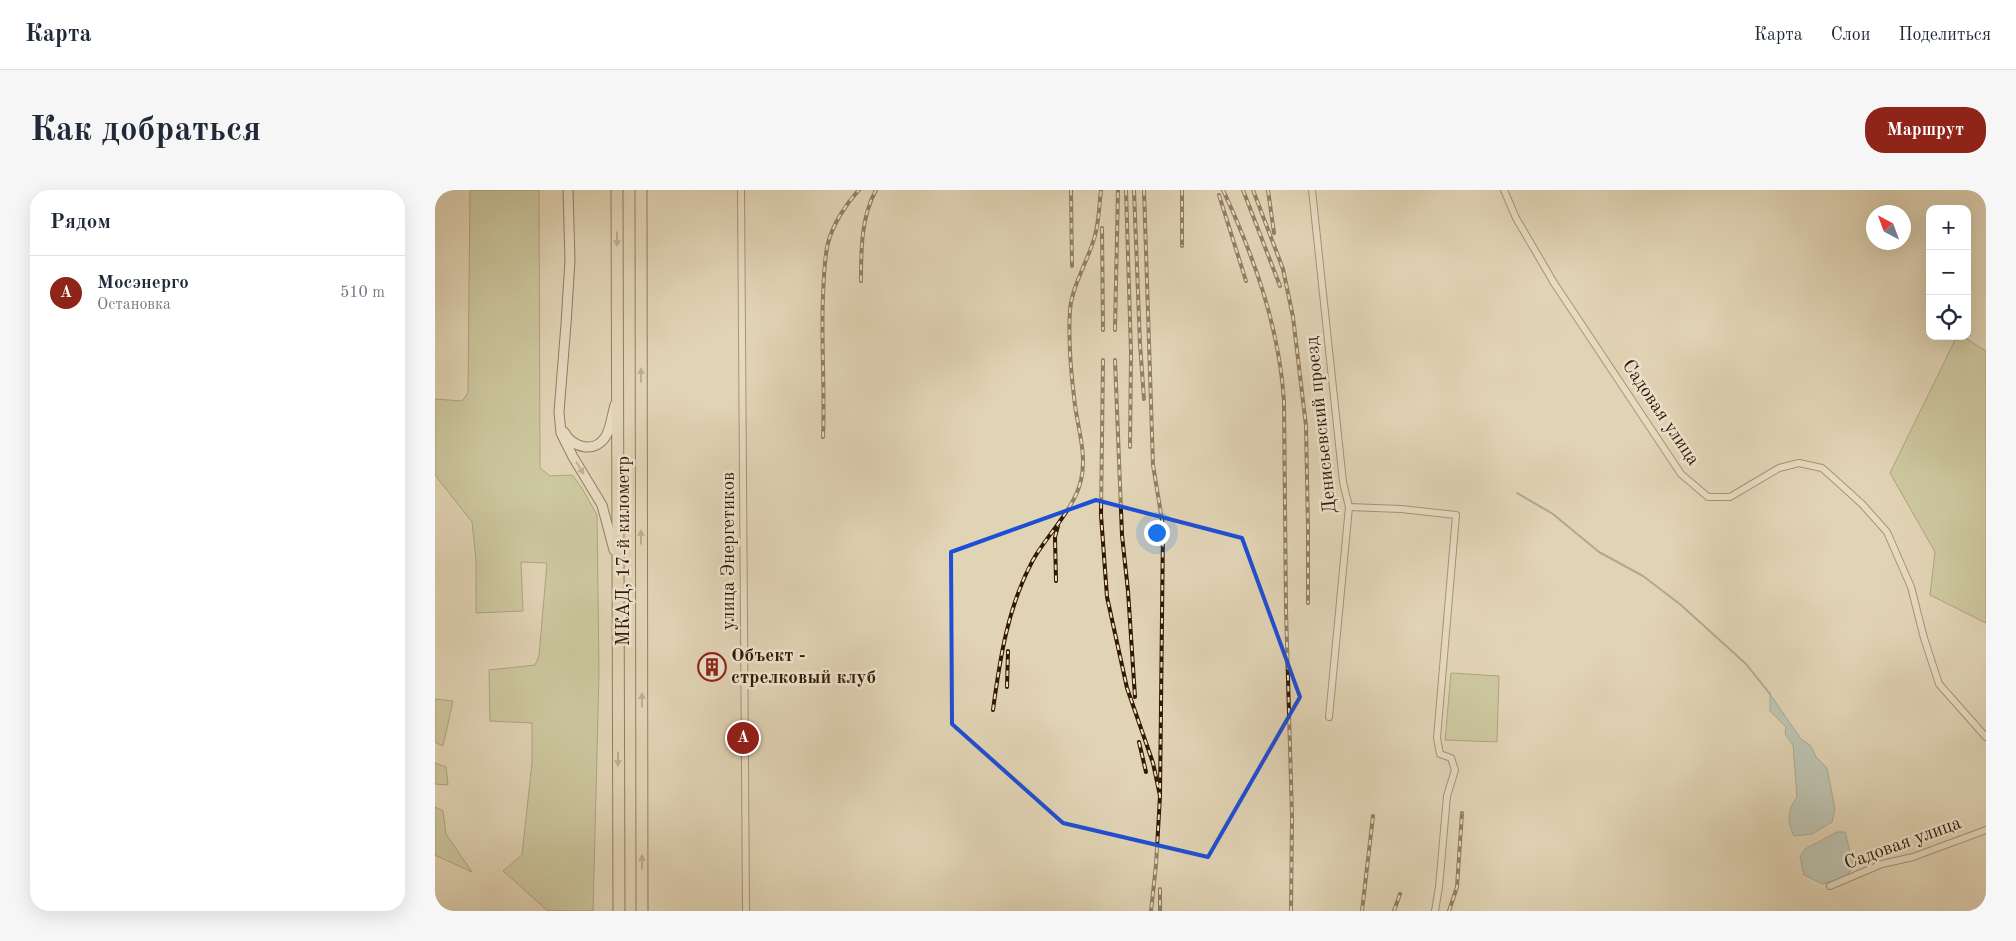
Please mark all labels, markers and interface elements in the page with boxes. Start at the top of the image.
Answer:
text: Карта [25,23,92,47]
text: Карта [1754,26,1803,44]
text: Слои [1831,26,1870,44]
text: Поделиться [1898,26,1991,44]
button: Маршрут [1865,107,1986,153]
text: Как добраться [30,113,261,148]
north arrow [1866,205,1911,250]
map controls [1926,205,1971,340]
button: + [1926,205,1971,250]
text: Рядом [50,212,111,233]
one-way arrow [613,231,621,247]
button: − [1926,250,1971,295]
text: Мосэнерго [97,274,189,293]
text: A [60,285,72,301]
text: 510 m [340,285,385,301]
button: locate [1926,295,1971,340]
text: Остановка [97,297,171,313]
street label: Денисьевский проезд [1303,335,1341,515]
street label: Садовая улица [1618,357,1703,470]
one-way arrow [637,367,645,383]
street label: МКАД, 17-й километр [615,456,634,646]
one-way arrow [575,462,584,475]
street label: улица Энергетиков [720,472,739,630]
your location [1144,520,1170,546]
one-way arrow [637,529,645,545]
place label: Объект - стрелковый клуб [731,647,876,688]
building icon: Объект - стрелковый клуб [697,652,727,682]
one-way arrow [638,692,646,708]
pin: A [727,719,759,757]
one-way arrow [614,751,622,767]
street label: Садовая улица [1842,814,1965,874]
one-way arrow [638,854,646,870]

